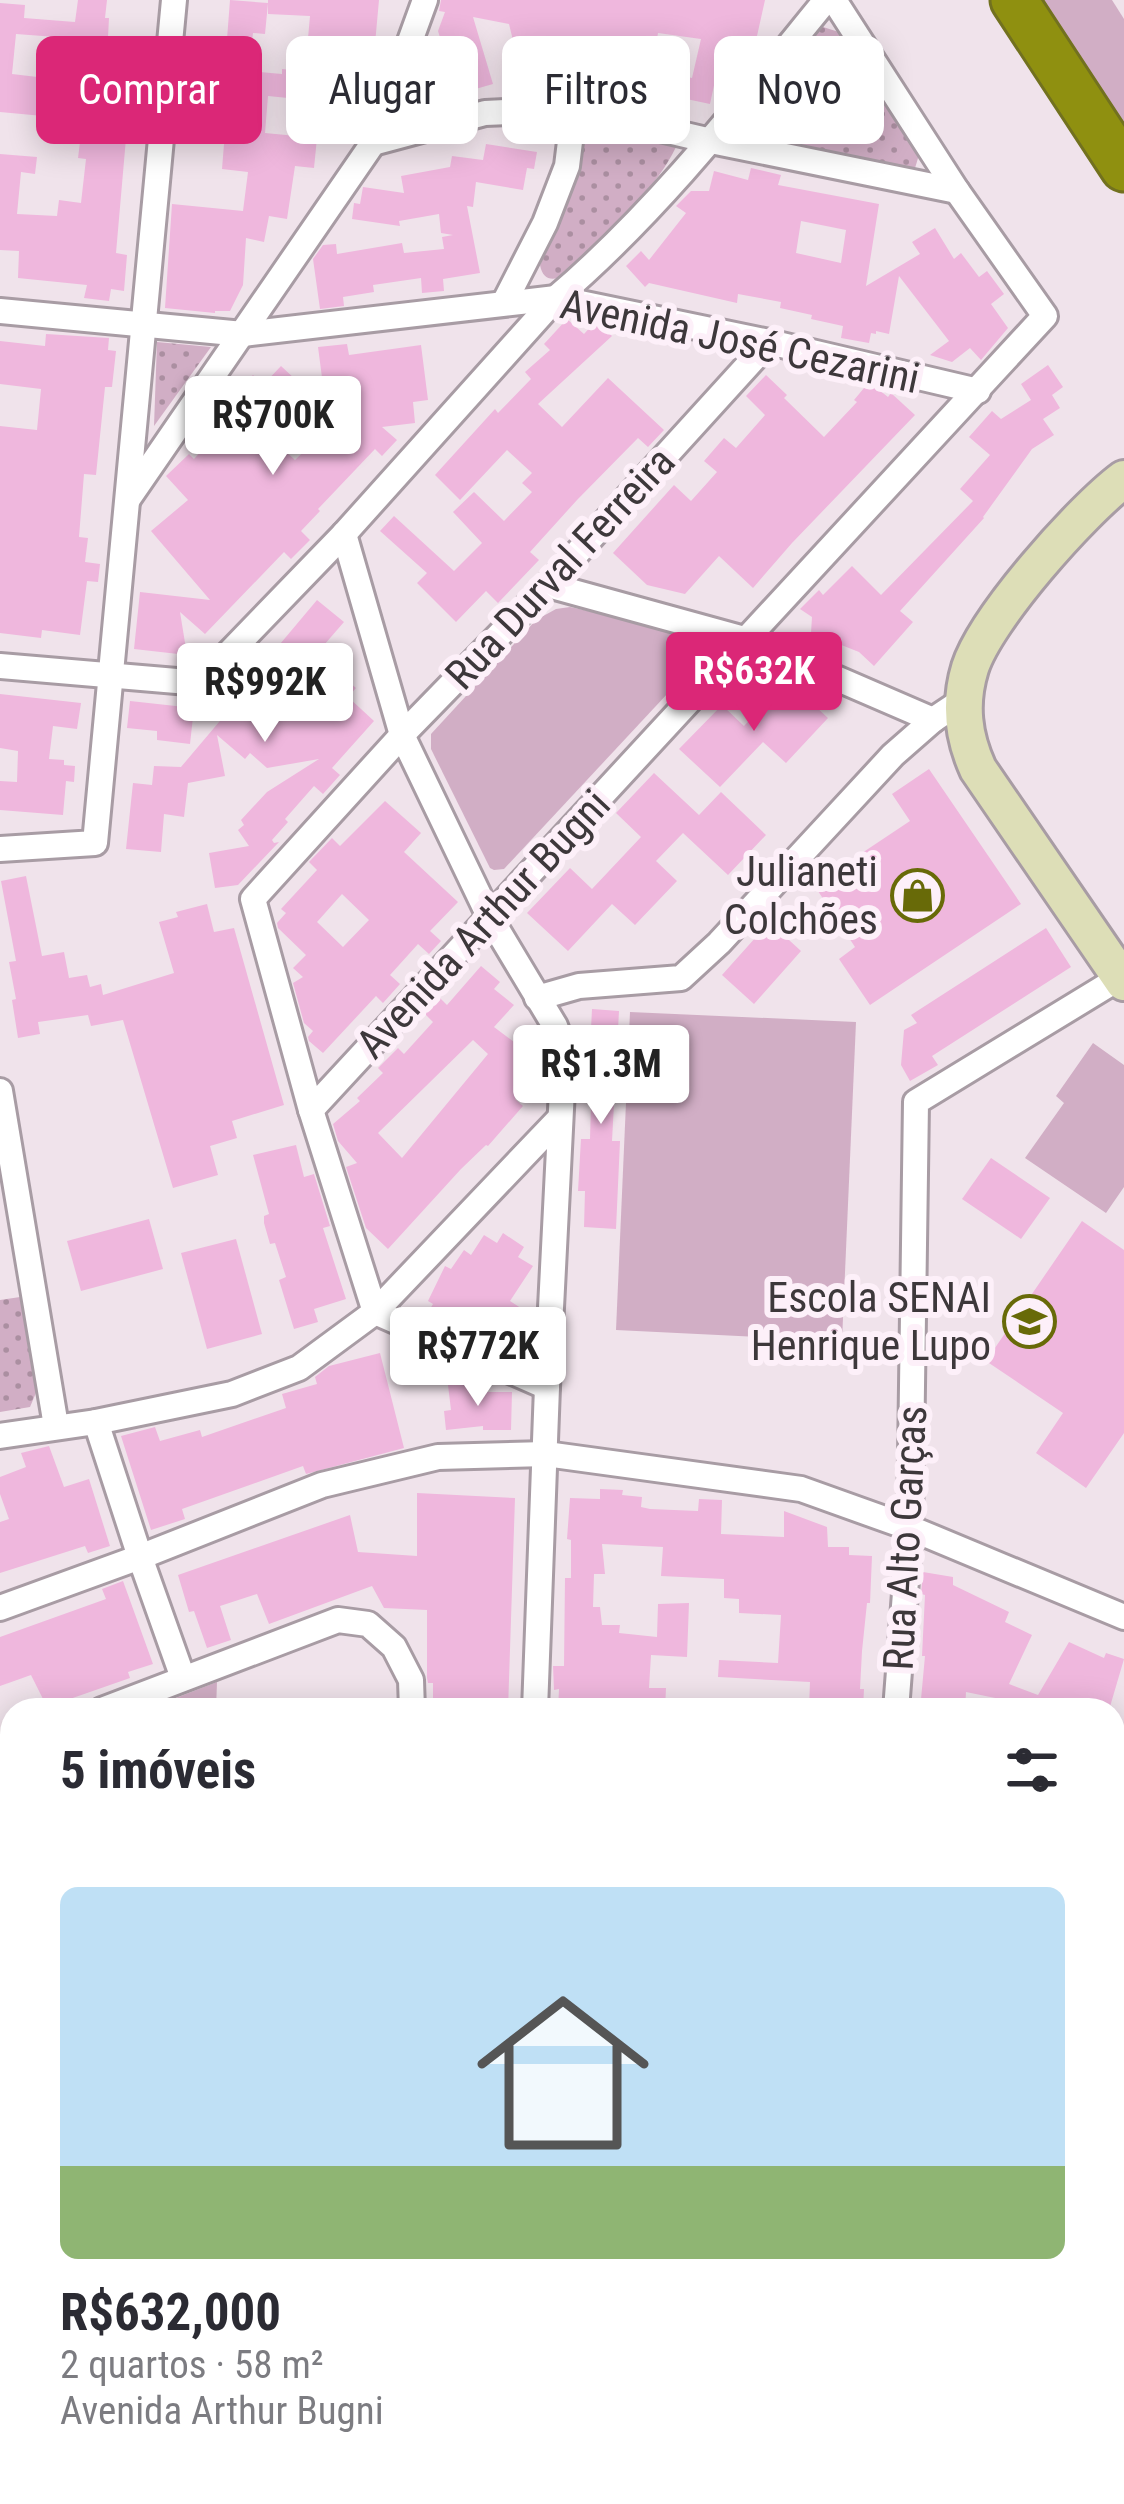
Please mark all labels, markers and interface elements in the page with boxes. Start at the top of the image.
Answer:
chip: Comprar [36,36,262,144]
chip: Alugar [286,36,478,144]
chip: Filtros [502,36,690,144]
chip: Novo [714,36,884,144]
street label: Avenida José Cezarini [556,279,924,403]
pin: R$700K [175,376,371,478]
text: R$700K [212,392,334,438]
street label: Rua Durval Ferreira [435,437,685,699]
pin: R$632K [656,632,852,734]
pin: R$992K [167,643,363,745]
text: R$632K [693,648,815,694]
text: R$992K [204,659,326,705]
street label: Avenida Arthur Bugni [346,780,620,1068]
place label: Julianeti Colchões [724,847,878,944]
shop icon: Julianeti Colchões [889,867,945,923]
pin: R$1.3M [503,1025,699,1127]
text: R$1.3M [540,1041,662,1087]
place label: Escola SENAI Henrique Lupo [751,1273,991,1370]
school or university icon: Escola SENAI Henrique Lupo [1002,1293,1058,1349]
pin: R$772K [380,1307,576,1409]
text: R$772K [417,1323,539,1369]
street label: Rua Alto Garças [874,1404,936,1672]
icon: filters [999,1737,1065,1803]
text: 5 imóveis [60,1741,256,1800]
icon: home [455,1965,671,2181]
text: R$632,000 [60,2283,281,2342]
text: 2 quartos · 58 m² [60,2342,324,2388]
text: Avenida Arthur Bugni [60,2388,384,2434]

